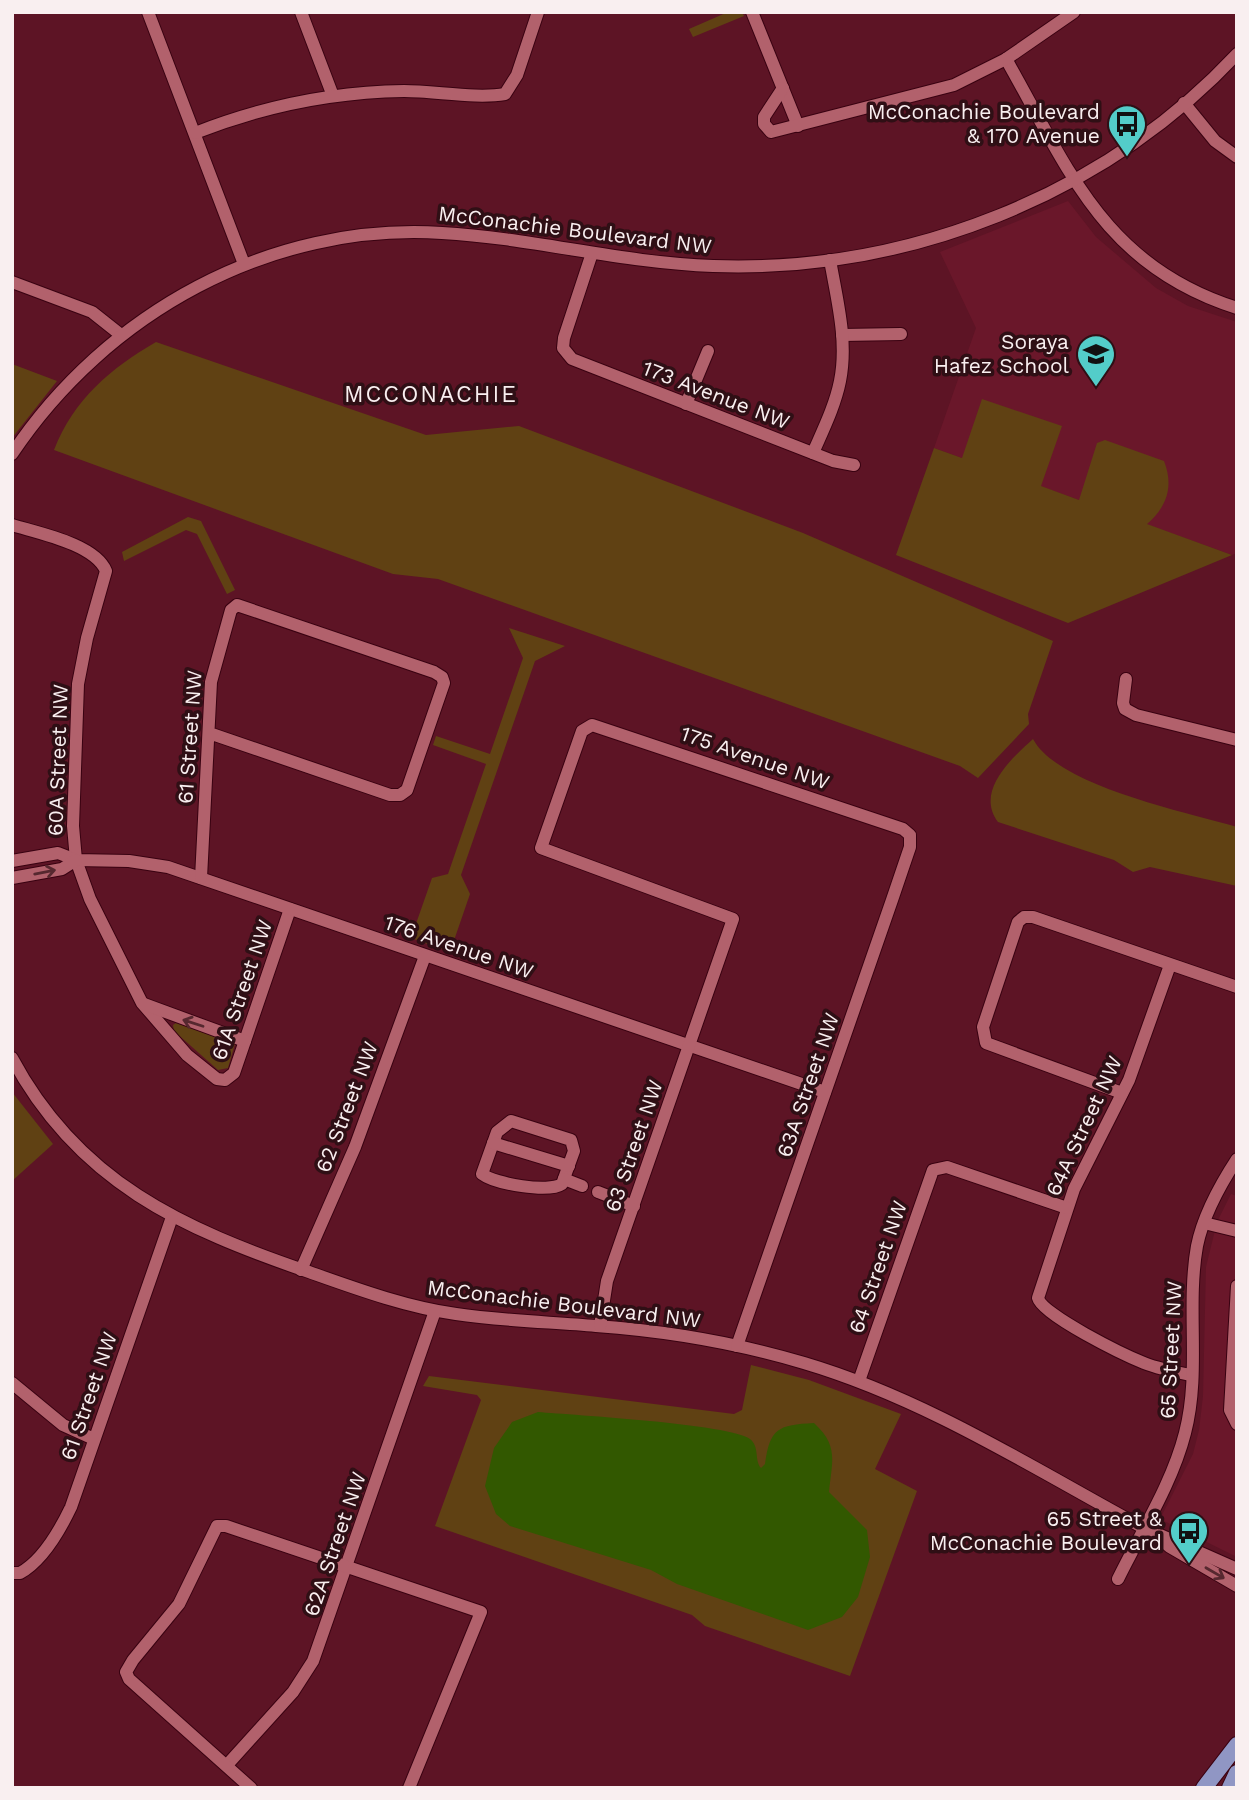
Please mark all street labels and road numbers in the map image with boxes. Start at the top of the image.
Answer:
street label: McConachie Boulevard NW [437,200,713,259]
street label: 173 Avenue NW [639,355,793,434]
street label: 61 Street NW [172,669,207,805]
street label: 60A Street NW [42,684,73,836]
street label: 175 Avenue NW [678,720,833,795]
street label: 176 Avenue NW [381,909,537,984]
street label: 61A Street NW [206,916,277,1063]
street label: 63A Street NW [771,1009,844,1160]
street label: 62 Street NW [310,1038,383,1176]
street label: 64A Street NW [1040,1052,1127,1200]
street label: 63 Street NW [599,1076,668,1215]
street label: 64 Street NW [843,1197,912,1336]
street label: McConachie Boulevard NW [426,1274,702,1333]
street label: 65 Street NW [1154,1280,1187,1420]
street label: 61 Street NW [55,1328,122,1463]
street label: 62A Street NW [298,1468,371,1619]

